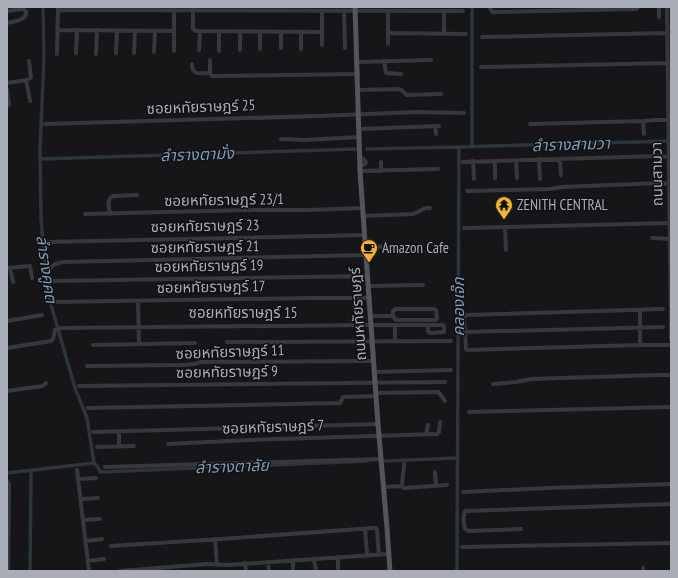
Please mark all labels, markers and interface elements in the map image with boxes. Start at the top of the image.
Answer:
street label: ซอยหทัยราษฎร์ 25 [146,95,256,118]
water label: ลำรางสามวา [531,133,612,155]
street label: ถนนสามวา [646,141,667,207]
water label: ลำรางตามั่ง [160,143,236,165]
street label: ซอยหทัยราษฎร์ 23/1 [164,189,284,210]
temple icon: ZENITH CENTRAL [494,195,514,220]
place label: ZENITH CENTRAL [517,195,609,214]
street label: ซอยหทัยราษฎร์ 23 [150,215,260,236]
water label: ลำรางคูคต [31,234,62,305]
street label: ซอยหทัยราษฎร์ 21 [150,236,260,257]
cafe icon: Amazon Cafe [359,238,379,263]
place label: Amazon Cafe [382,238,449,257]
street label: ซอยหทัยราษฎร์ 19 [154,255,264,276]
street label: ถนนหทัยราษฎร์ [345,266,370,361]
street label: ซอยหทัยราษฎร์ 17 [156,276,266,297]
water label: คลองเจ๊ก [448,276,468,337]
street label: ซอยหทัยราษฎร์ 15 [189,303,297,322]
street label: ซอยหทัยราษฎร์ 11 [175,340,285,363]
street label: ซอยหทัยราษฎร์ 9 [176,361,278,382]
street label: ซอยหทัยราษฎร์ 7 [222,415,324,438]
water label: ลำรางตาลัย [195,455,271,477]

